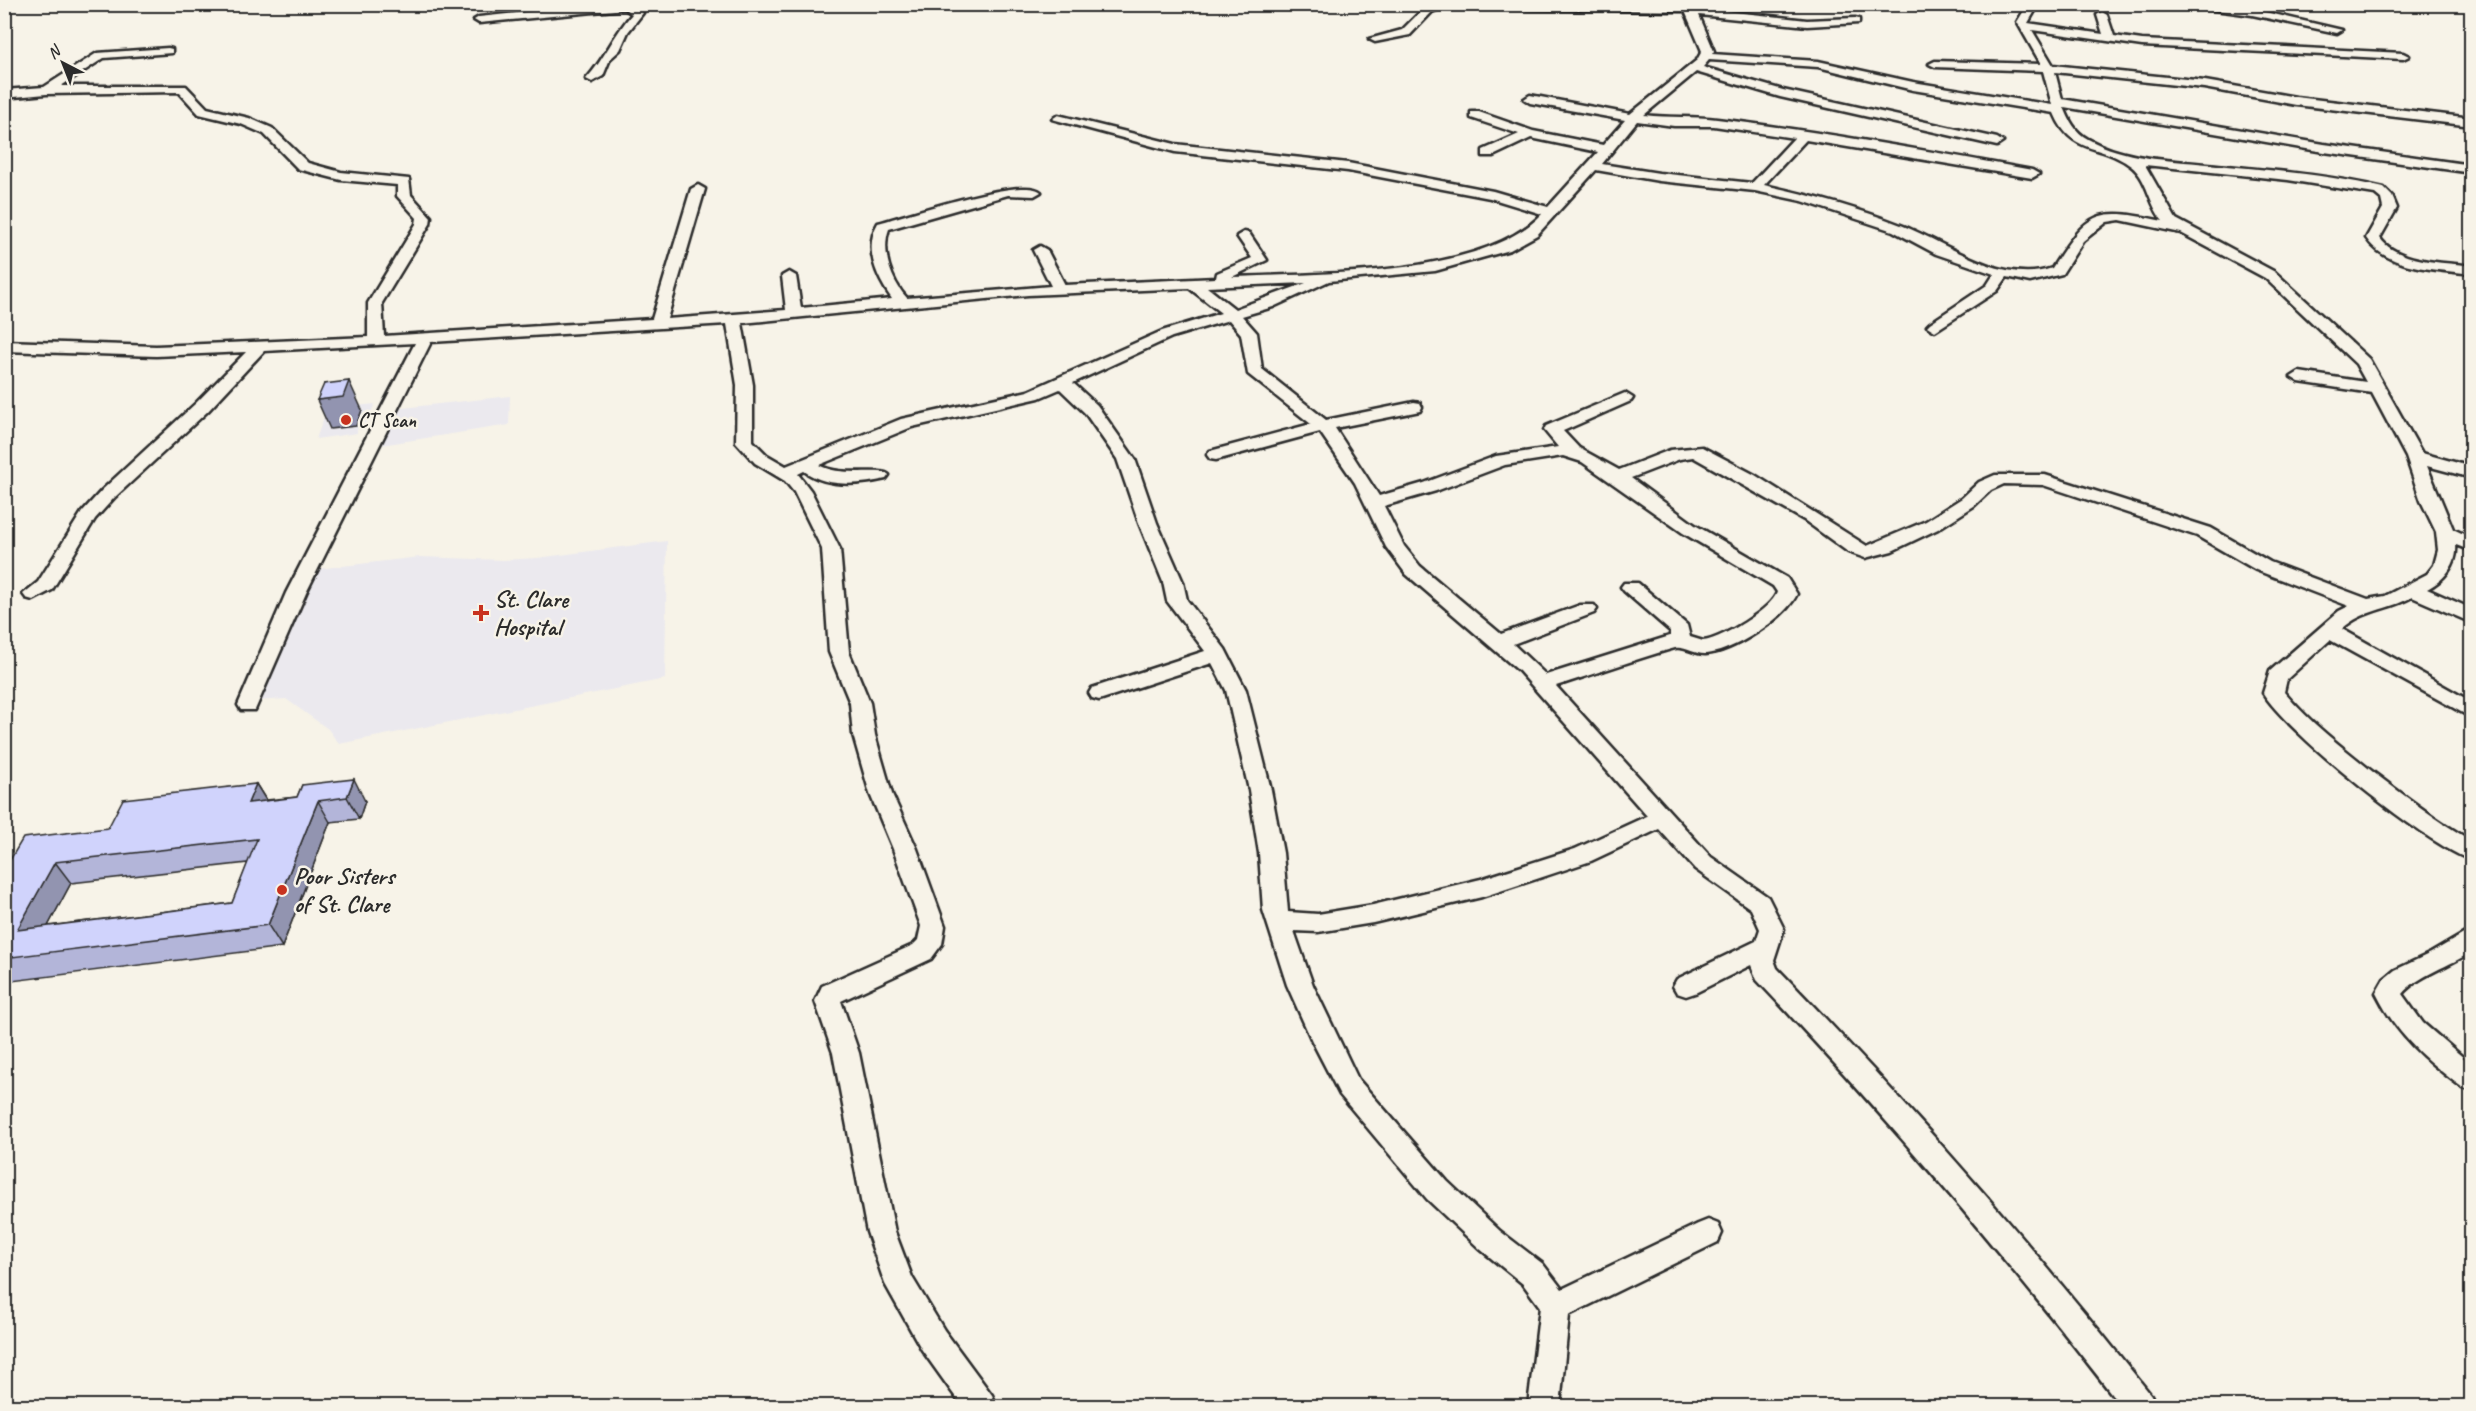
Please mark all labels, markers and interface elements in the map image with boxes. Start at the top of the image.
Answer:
north arrow [33,33,93,93]
text: N [43,40,66,63]
place label: CT Scan [358,408,417,433]
marker: CT Scan [339,413,353,427]
place label: St. Clare Hospital [494,584,570,642]
marker: St. Clare Hospital [472,604,490,622]
place label: Poor Sisters of St. Clare [294,861,397,919]
marker: Poor Sisters of St. Clare [275,883,289,897]

